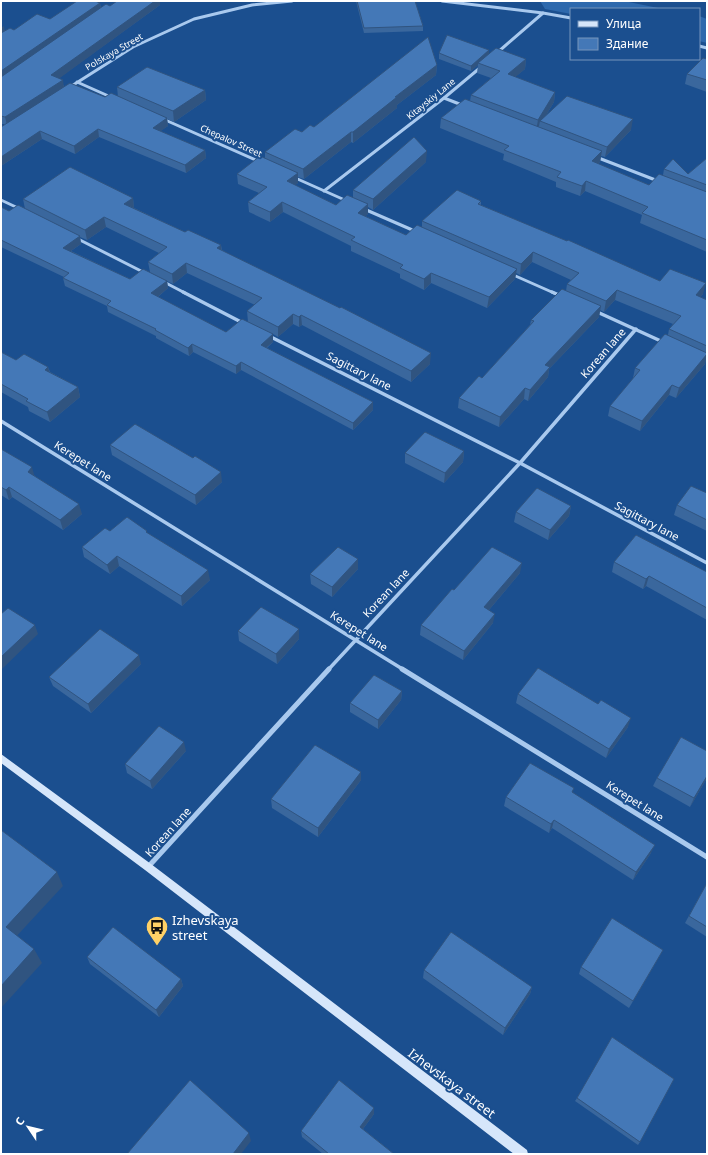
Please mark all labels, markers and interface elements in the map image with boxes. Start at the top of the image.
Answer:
legend [570,8,700,60]
text: Улица [606,15,641,32]
street label: Polskaya Street [83,29,146,73]
text: Здание [606,35,649,52]
street label: Kitayskiy Lane [403,75,458,122]
street label: Chepalov Street [198,121,265,160]
street label: Korean lane [577,324,629,381]
street label: Sagittary lane [324,348,394,393]
street label: Kerepet lane [52,437,115,484]
street label: Sagittary lane [612,497,682,544]
street label: Korean lane [359,565,412,620]
street label: Kerepet lane [328,607,391,654]
street label: Kerepet lane [604,777,667,824]
street label: Korean lane [141,804,194,860]
place label: Izhevskaya street [172,911,239,944]
bus stop icon: Izhevskaya street [144,914,170,947]
street label: Izhevskaya street [404,1044,500,1122]
north arrow [8,1107,48,1147]
text: С [11,1114,28,1128]

